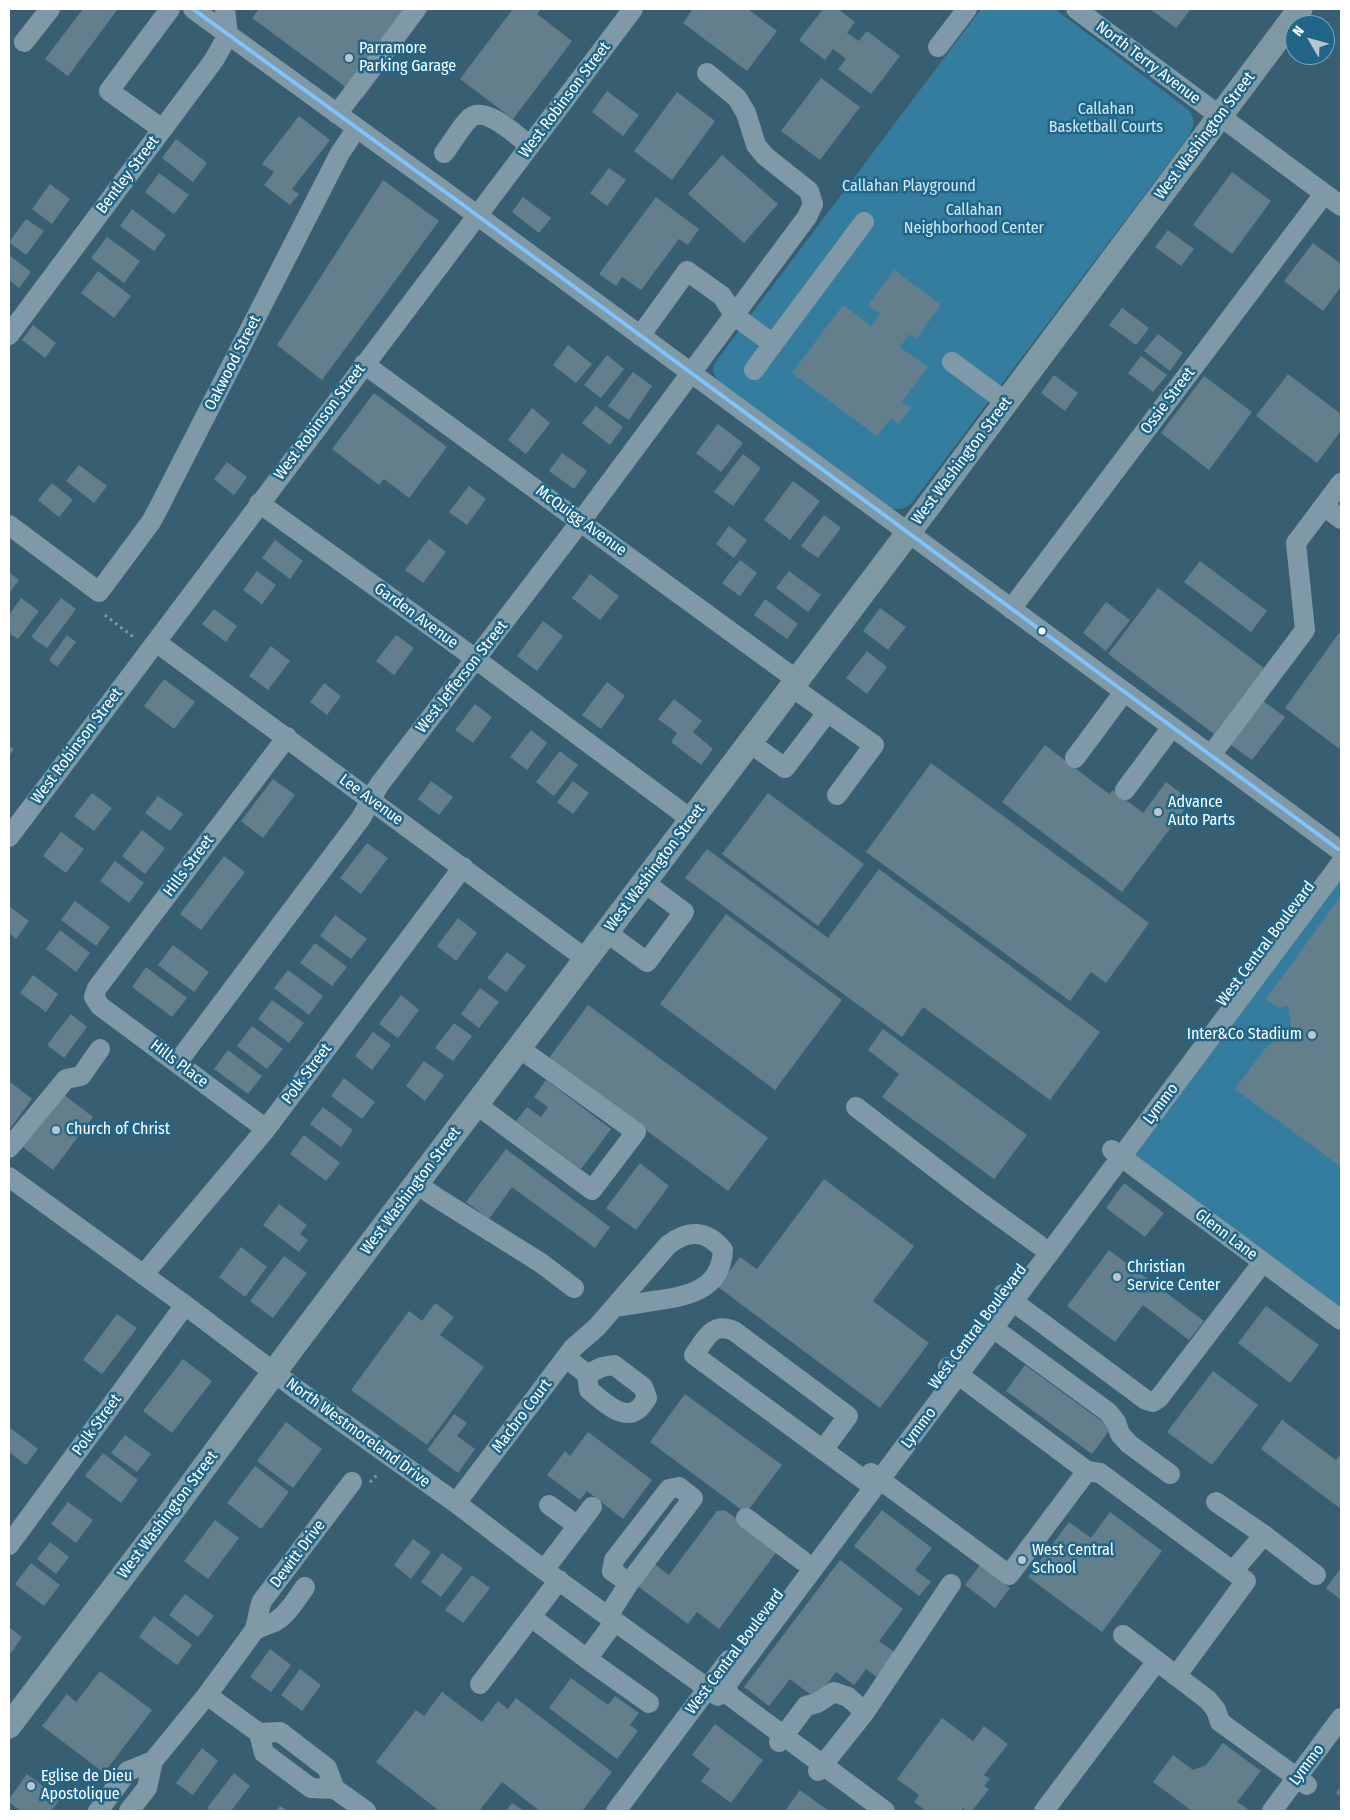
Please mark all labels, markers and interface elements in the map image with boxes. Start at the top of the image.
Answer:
north arrow [1285,15,1335,65]
street label: North Terry Avenue [1092,18,1204,108]
text: N [1289,23,1308,40]
street label: West Robinson Street [515,38,615,162]
place label: Parramore Parking Garage [359,39,456,77]
marker: Parramore Parking Garage [343,52,355,64]
street label: West Washington Street [1151,68,1259,204]
park label: Callahan Basketball Courts [1049,100,1163,138]
street label: Bentley Street [93,132,163,218]
park label: Callahan Playground [842,177,976,197]
park label: Callahan Neighborhood Center [904,201,1044,239]
street label: Oakwood Street [201,312,265,414]
street label: West Robinson Street [270,360,370,484]
street label: Ossie Street [1137,364,1199,438]
street label: West Washington Street [908,393,1016,529]
street label: McQuigg Avenue [532,482,630,560]
street label: Garden Avenue [370,579,462,653]
street label: West Jefferson Street [412,617,512,737]
unlabelled marker [1037,626,1047,636]
street label: West Robinson Street [27,684,127,808]
street label: Lee Avenue [335,770,407,830]
place label: Advance Auto Parts [1168,793,1235,831]
street label: West Washington Street [601,800,709,936]
marker: Advance Auto Parts [1152,806,1164,818]
street label: Hills Street [160,831,218,901]
street label: West Central Boulevard [1213,878,1319,1010]
place label: Inter&Co Stadium [1187,1025,1302,1045]
marker: Inter&Co Stadium [1306,1029,1318,1041]
street label: Hills Place [146,1036,212,1092]
street label: Polk Street [278,1040,336,1108]
street label: Lymmo [1139,1080,1183,1128]
place label: Church of Christ [66,1120,170,1140]
street label: West Washington Street [357,1123,465,1259]
marker: Church of Christ [50,1124,62,1136]
street label: Glenn Lane [1191,1205,1261,1265]
place label: Christian Service Center [1127,1258,1220,1296]
street label: West Central Boulevard [925,1261,1031,1393]
marker: Christian Service Center [1111,1271,1123,1283]
street label: North Westmoreland Drive [282,1374,434,1492]
street label: Macbro Court [488,1375,556,1457]
street label: Polk Street [68,1391,126,1459]
street label: Lymmo [897,1404,941,1452]
street label: West Washington Street [114,1447,222,1583]
street label: Dewitt Drive [266,1516,330,1592]
place label: West Central School [1032,1541,1114,1579]
marker: West Central School [1016,1554,1028,1566]
street label: West Central Boulevard [682,1586,788,1718]
street label: Lymmo [1285,1741,1329,1789]
place label: Eglise de Dieu Apostolique [41,1767,132,1805]
marker: Eglise de Dieu Apostolique [25,1780,37,1792]

